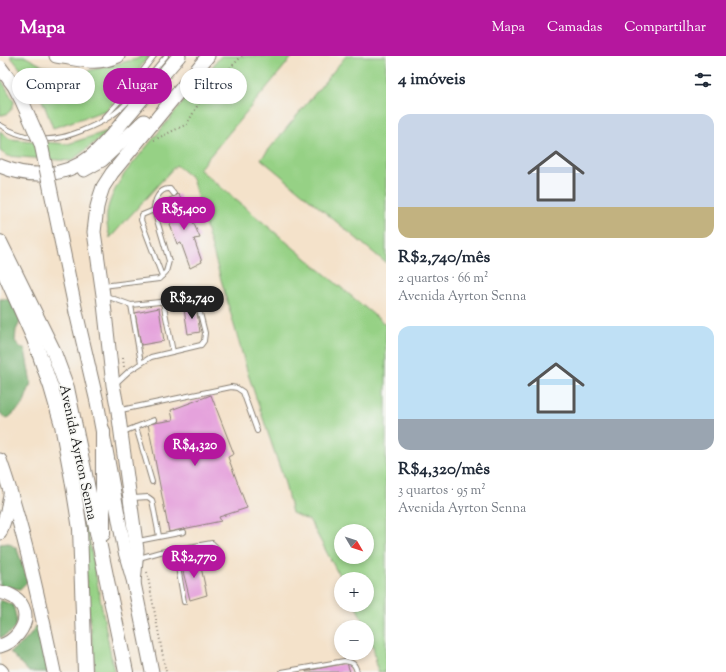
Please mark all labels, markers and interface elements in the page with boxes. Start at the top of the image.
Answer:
text: Mapa [20,15,65,42]
text: Mapa [492,18,525,38]
text: Camadas [547,18,602,38]
text: Compartilhar [624,18,706,38]
chip: Comprar [12,68,95,104]
chip: Alugar [103,68,172,104]
chip: Filtros [180,68,247,104]
text: 4 imóveis [398,68,466,92]
icon: filters [692,69,714,91]
icon: home [520,140,592,212]
pin: R$5,400 [147,197,221,231]
text: R$5,400 [162,201,206,219]
text: R$2,740/mês [398,246,490,270]
text: 2 quartos · 66 m² [398,270,488,288]
pin: R$2,740 [155,286,229,320]
text: Avenida Ayrton Senna [398,288,526,306]
text: R$2,740 [170,290,214,308]
icon: home [520,352,592,424]
street label: Avenida Ayrton Senna [53,383,101,523]
pin: R$4,320 [158,433,232,467]
text: R$4,320 [173,437,217,455]
text: R$4,320/mês [398,458,490,482]
text: 3 quartos · 95 m² [398,482,486,500]
text: Avenida Ayrton Senna [398,500,526,518]
north arrow [334,524,374,564]
map controls [334,524,374,660]
pin: R$2,770 [157,545,231,579]
text: R$2,770 [171,549,217,567]
button: + [334,572,374,612]
button: − [334,620,374,660]

